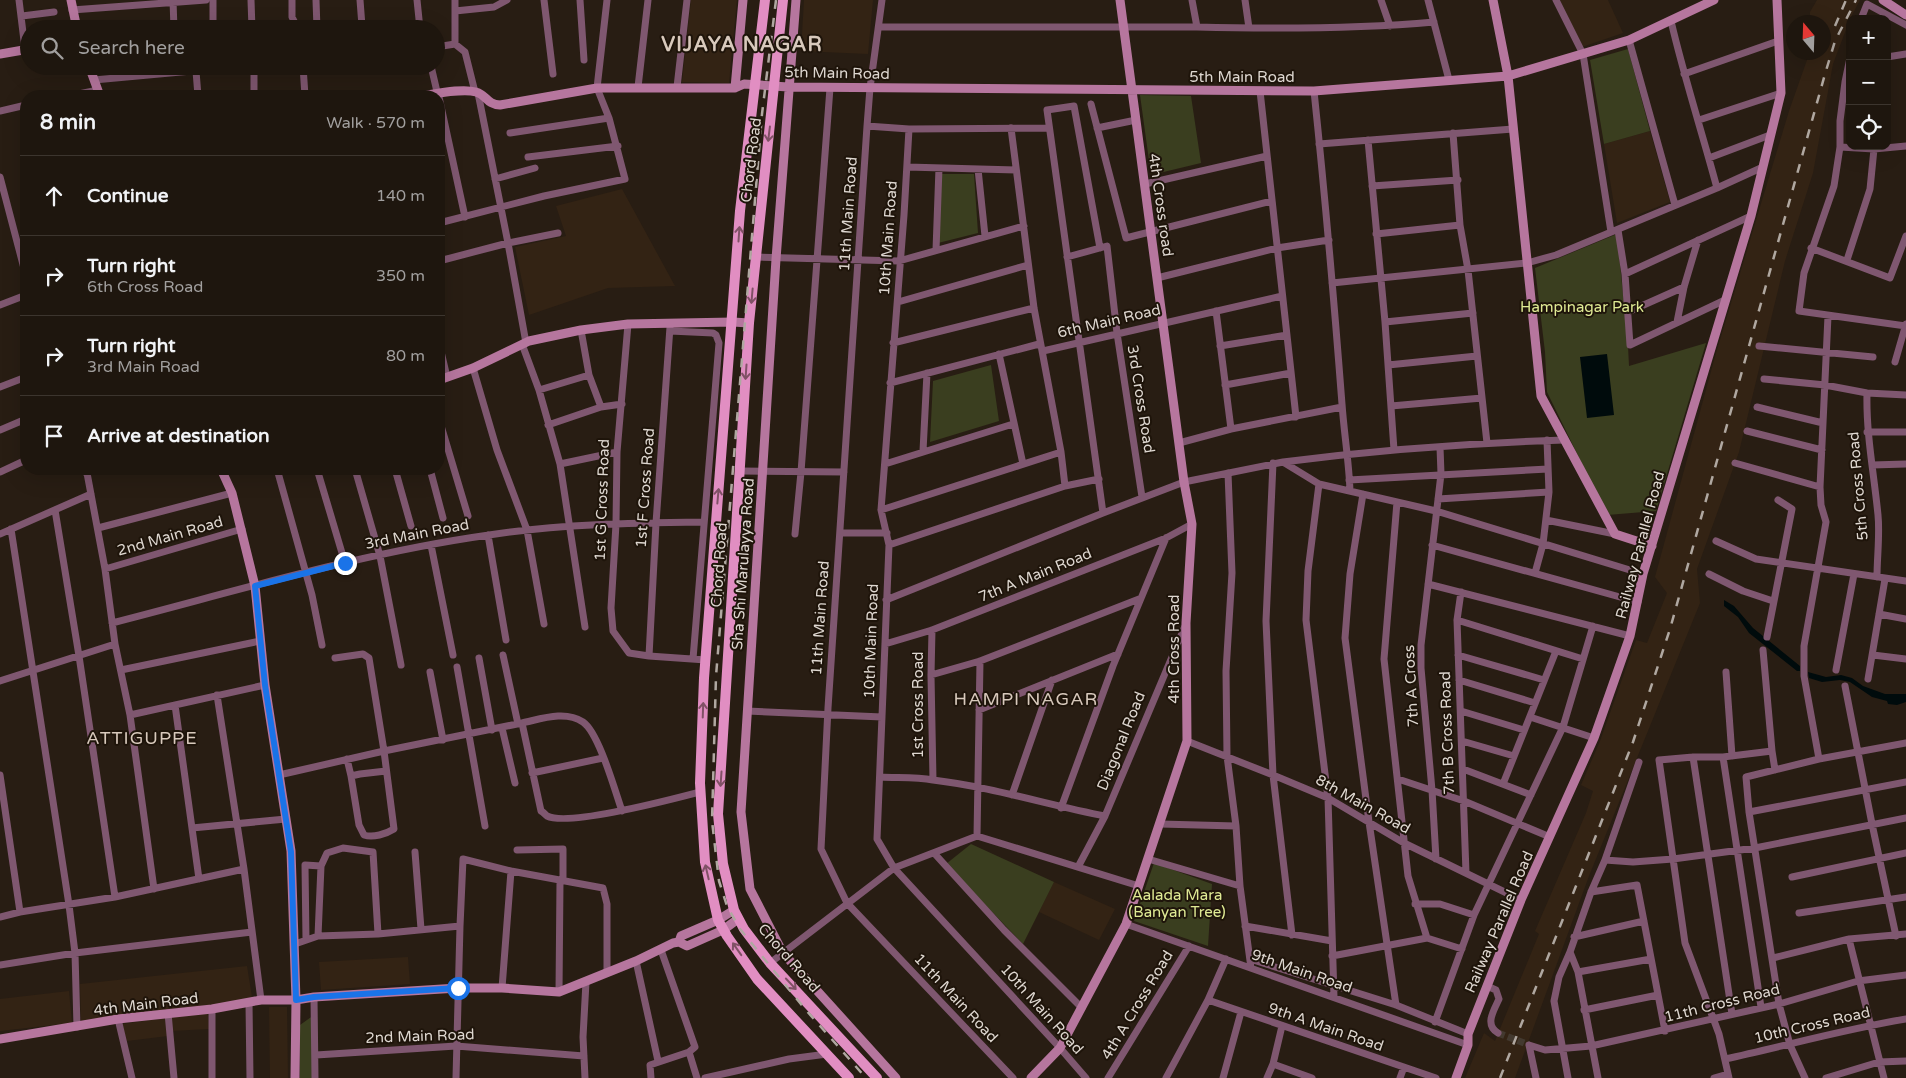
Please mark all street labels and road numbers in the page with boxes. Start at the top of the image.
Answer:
street label: 5th Main Road [784,63,890,83]
street label: 5th Main Road [1189,68,1295,86]
street label: Chord Road [737,117,765,203]
street label: 4th Cross road [1145,152,1177,258]
street label: 11th Main Road [835,156,861,272]
street label: 10th Main Road [875,180,901,296]
street label: 6th Main Road [1056,300,1162,342]
street label: 3rd Cross Road [1124,344,1158,454]
street label: 1st F Cross Road [632,427,658,549]
street label: 5th Cross Road [1844,431,1872,541]
street label: 1st G Cross Road [591,439,613,561]
street label: Railway Parallel Road [1612,469,1668,621]
street label: Sha Shi Marulayya Road [728,477,758,651]
street label: 2nd Main Road [115,512,225,560]
street label: 3rd Main Road [363,515,471,553]
street label: Chord Road [707,522,731,608]
street label: 7th A Main Road [976,544,1094,606]
street label: 11th Main Road [807,560,833,676]
street label: 10th Main Road [860,583,882,699]
street label: 4th Cross Road [1165,594,1183,704]
street label: 7th A Cross [1400,644,1422,728]
street label: 1st Cross Road [909,651,927,759]
street label: 7th B Cross Road [1436,671,1458,795]
street label: Diagonal Road [1093,689,1149,793]
street label: 8th Main Road [1312,771,1414,837]
street label: Railway Parallel Road [1461,848,1537,996]
street label: Chord Road [754,920,824,996]
street label: 9th Main Road [1249,945,1355,997]
street label: 4th A Cross Road [1097,947,1177,1063]
street label: 11th Main Road [910,950,1002,1046]
street label: 10th Main Road [997,960,1087,1058]
street label: 11th Cross Road [1662,980,1782,1026]
street label: 4th Main Road [93,989,199,1019]
street label: 9th A Main Road [1266,999,1386,1055]
street label: 10th Cross Road [1752,1003,1872,1047]
street label: 2nd Main Road [365,1025,475,1047]

